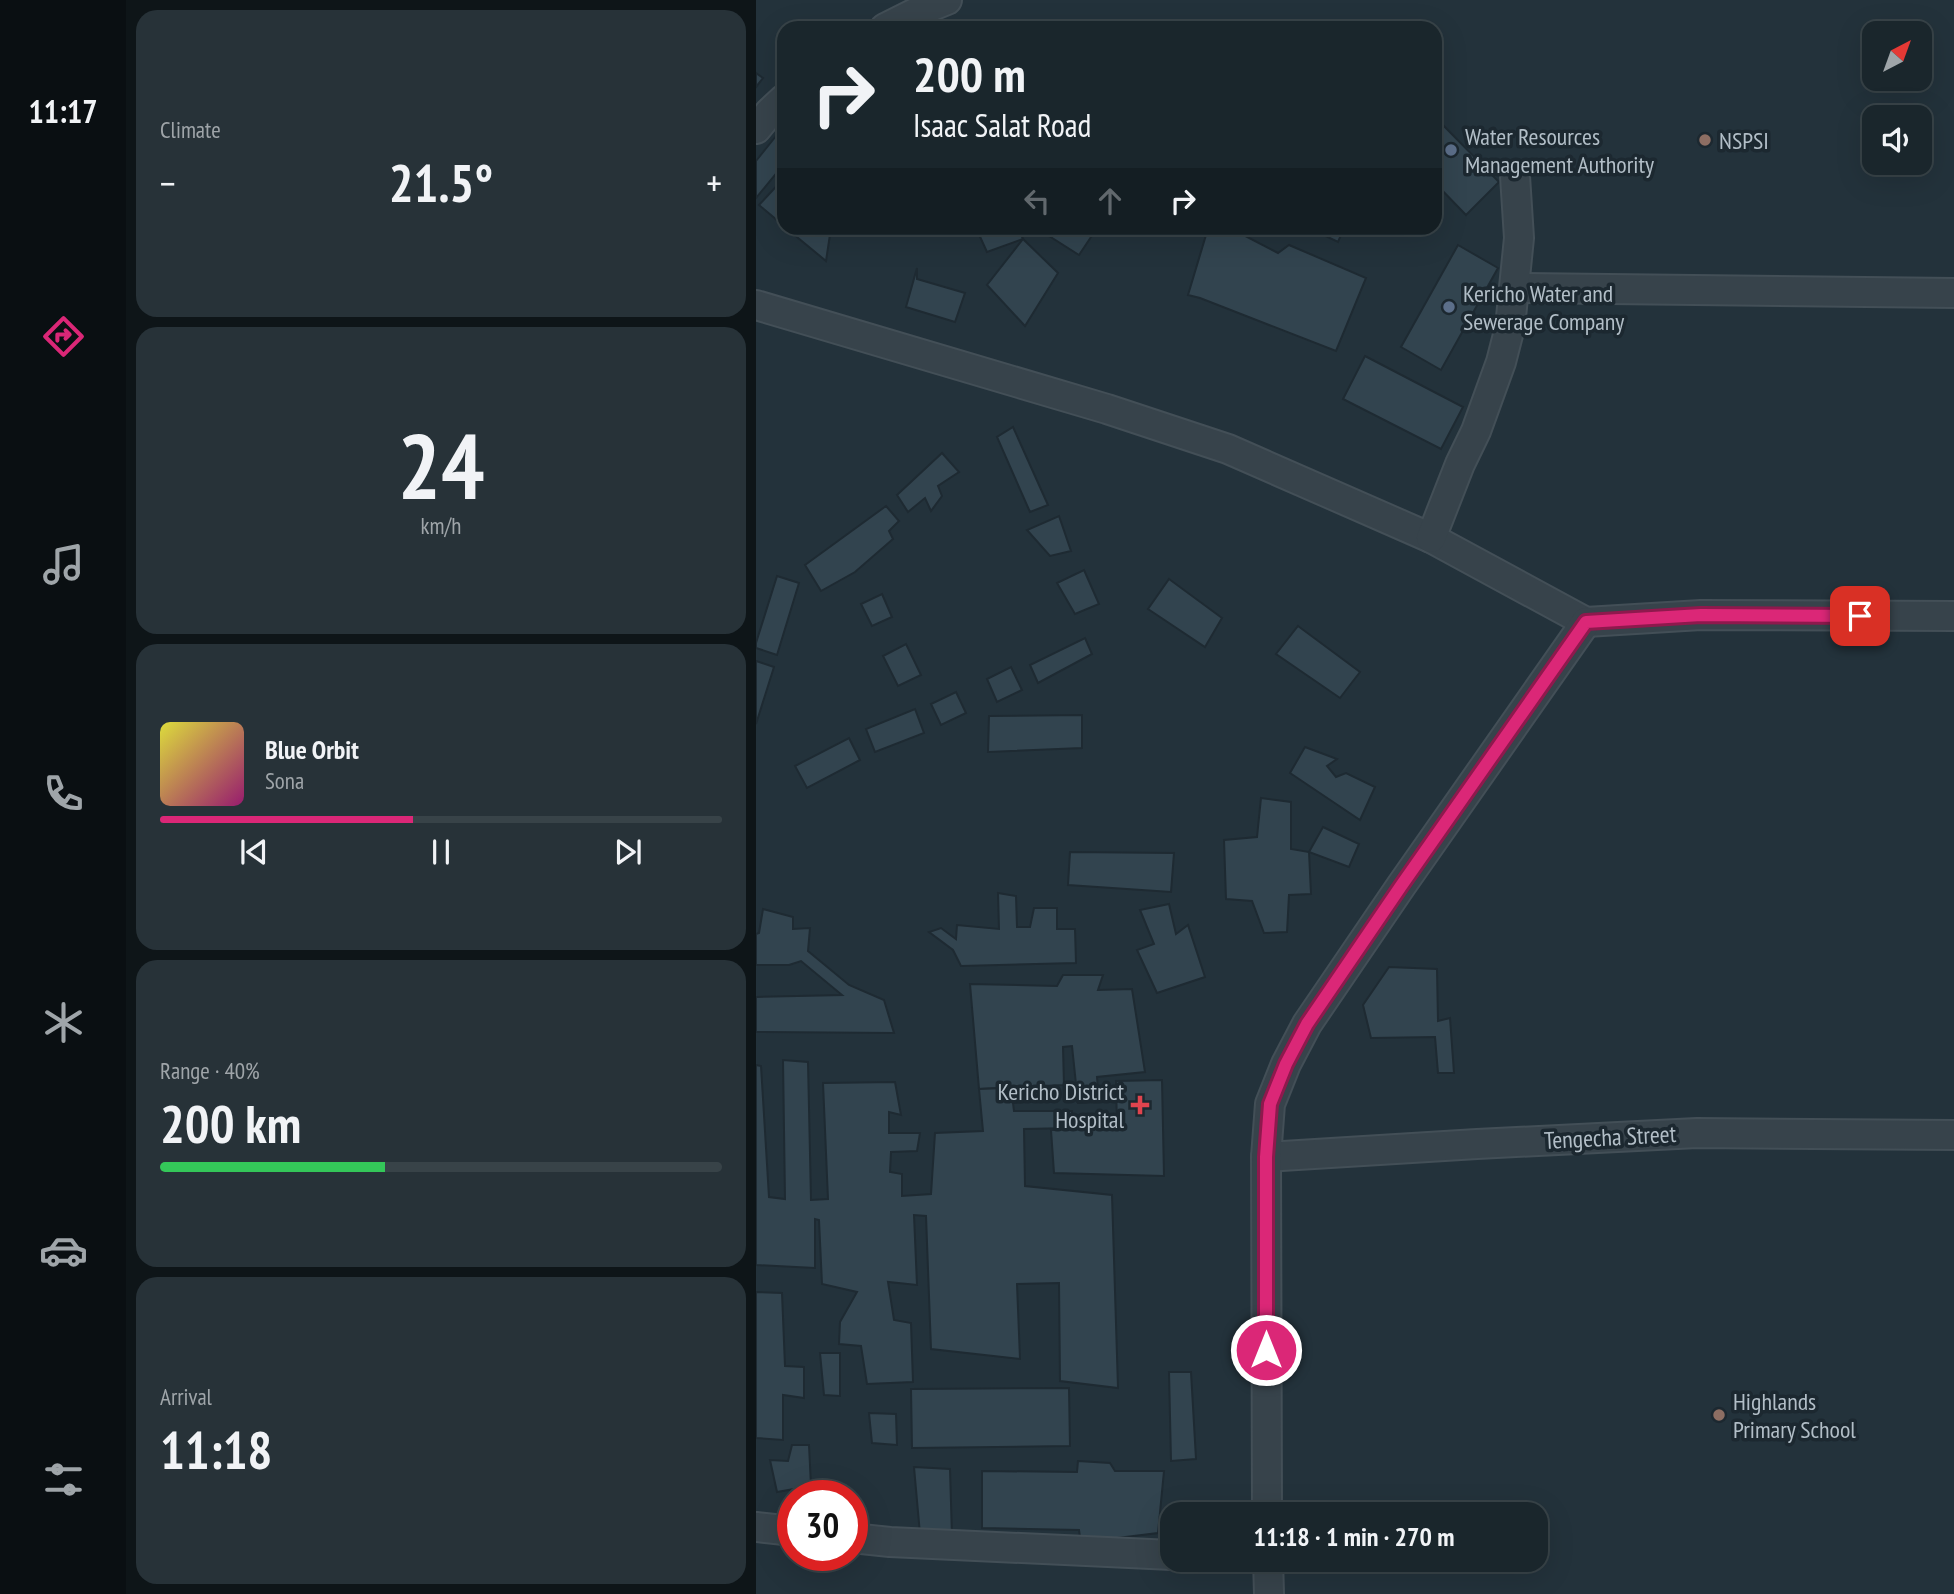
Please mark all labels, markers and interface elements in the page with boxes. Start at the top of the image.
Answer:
north arrow [1862,21,1932,91]
map controls [1862,21,1932,175]
text: 200 m [913,42,1026,106]
icon: right [798,49,889,140]
text: 11:17 [28,90,98,132]
text: Isaac Salat Road [913,104,1091,146]
button: sound [1862,105,1932,175]
text: Climate [160,115,221,144]
place label: Water Resources Management Authority [1465,121,1654,180]
place label: NSPSI [1719,125,1769,156]
marker: NSPSI [1697,132,1713,148]
marker: Water Resources Management Authority [1443,142,1459,158]
text: 21.5° [389,149,493,216]
text: − [160,158,176,207]
text: + [706,158,722,207]
icon: left [1018,182,1056,220]
icon: ahead [1091,182,1129,220]
icon: right [1164,182,1202,220]
place label: Kericho Water and Sewerage Company [1463,278,1624,337]
marker: Kericho Water and Sewerage Company [1441,299,1457,315]
icon: directions [39,312,88,361]
text: 24 [398,406,485,524]
text: km/h [421,511,461,540]
icon: music [39,540,88,589]
pin [1830,586,1890,646]
icon: arrive [1841,597,1879,635]
text: Blue Orbit [265,733,359,766]
text: Sona [265,766,304,795]
icon: phone [39,769,88,818]
icon: previous [235,833,273,871]
icon: pause [422,833,460,871]
icon: next [609,833,647,871]
icon: climate [39,998,88,1047]
text: Range · 40% [160,1056,260,1085]
place label: Kericho District Hospital [997,1076,1124,1135]
text: 200 km [160,1090,301,1157]
marker: Kericho District Hospital [1130,1095,1150,1115]
street label: Tengecha Street [1543,1118,1677,1156]
icon: car [39,1226,88,1275]
position arrow [1229,1313,1303,1387]
text: Arrival [160,1382,212,1411]
place label: Highlands Primary School [1733,1386,1856,1445]
marker: Highlands Primary School [1711,1407,1727,1423]
text: 11:18 [160,1416,272,1483]
icon: filters [39,1455,88,1504]
speed limit sign: 30 [777,1480,868,1571]
text: 11:18 · 1 min · 270 m [1254,1520,1454,1553]

